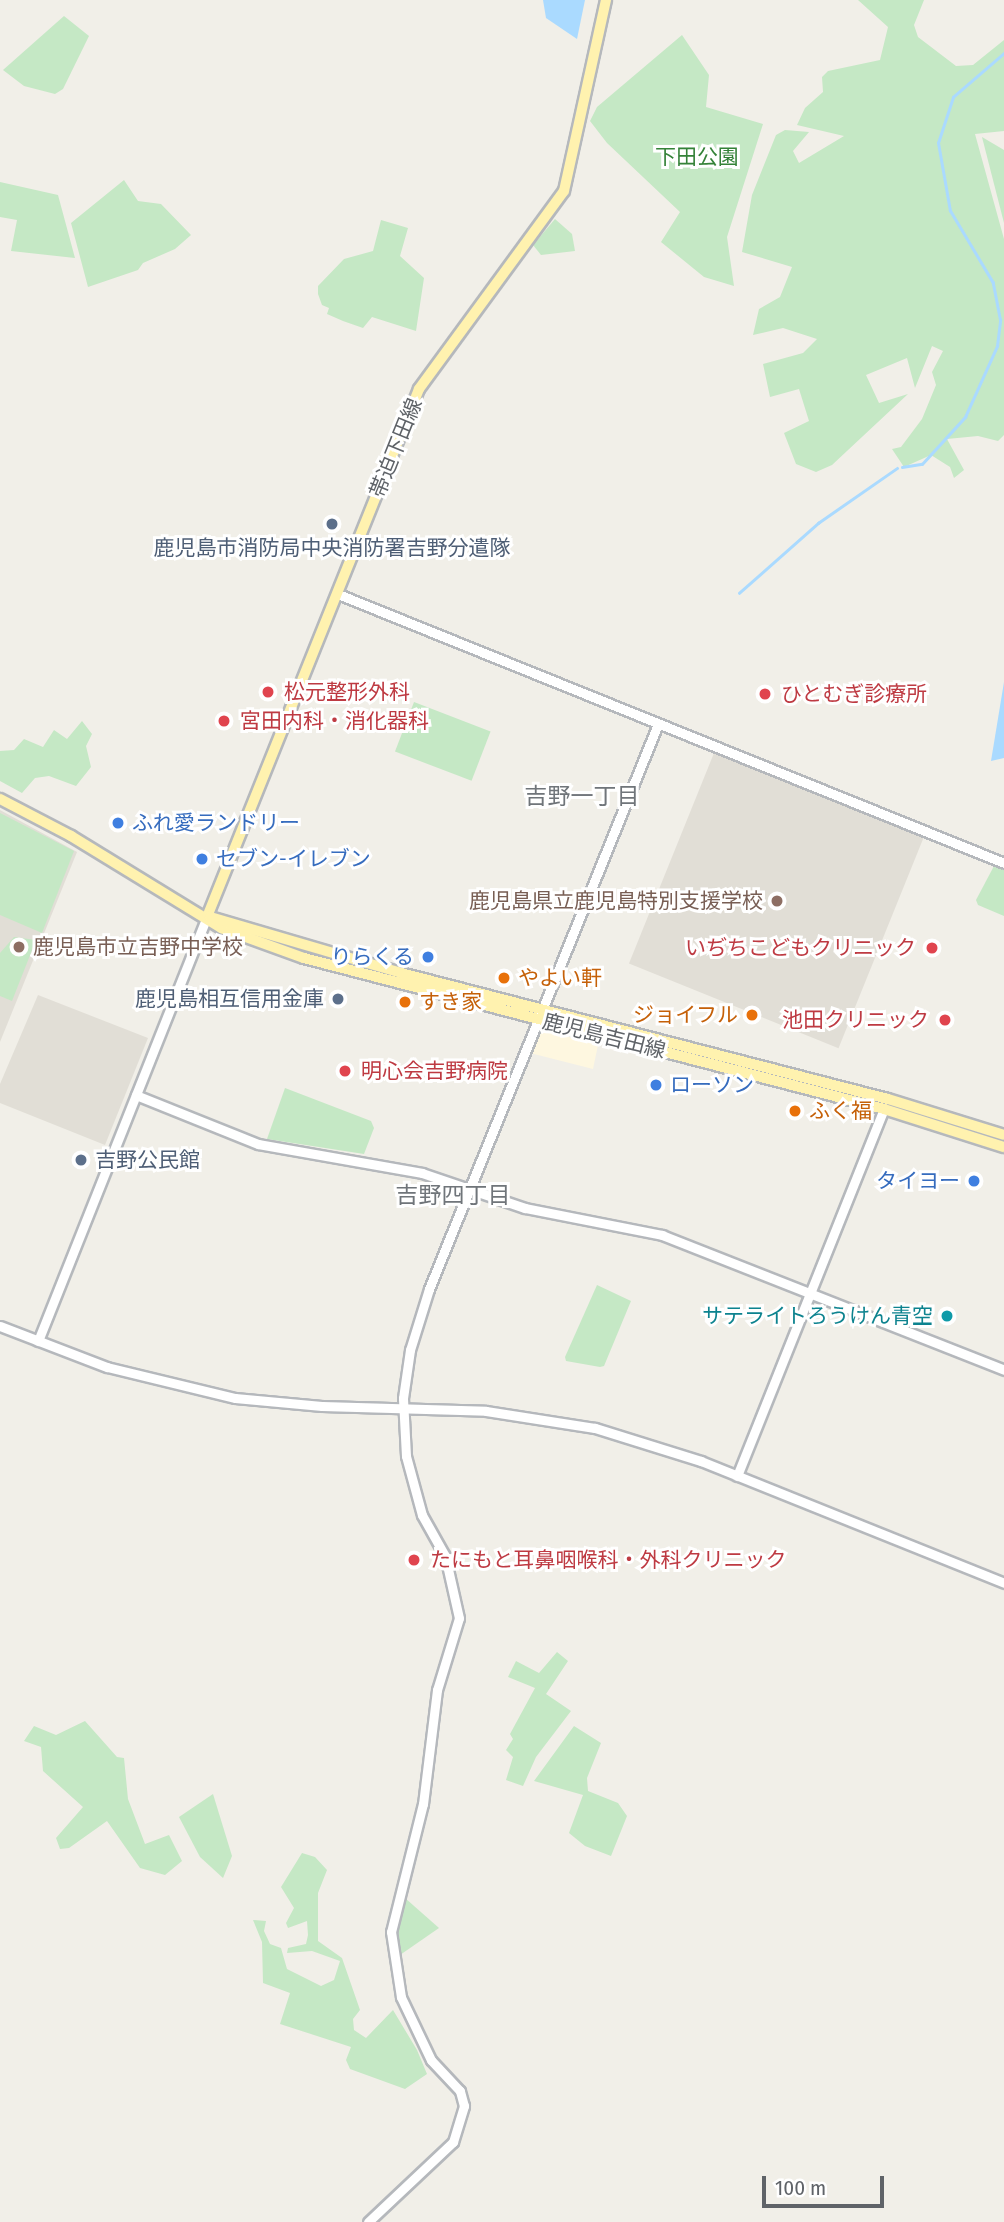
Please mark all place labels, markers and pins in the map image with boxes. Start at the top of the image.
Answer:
marker: 鹿児島市消防局中央消防署吉野分遣隊 [324,516,340,532]
place label: 鹿児島市消防局中央消防署吉野分遣隊 [154,535,510,561]
place label: 松元整形外科 [284,679,410,705]
place label: ひとむぎ診療所 [781,681,928,707]
marker: 松元整形外科 [258,682,278,702]
marker: ひとむぎ診療所 [755,684,775,704]
place label: 宮田内科・消化器科 [240,708,429,734]
marker: 宮田内科・消化器科 [214,711,234,731]
place label: ふれ愛ランドリー [132,810,300,836]
marker: ふれ愛ランドリー [110,815,126,831]
place label: セブン-イレブン [216,846,371,872]
marker: セブン-イレブン [194,851,210,867]
place label: 鹿児島県立鹿児島特別支援学校 [469,888,763,914]
marker: 鹿児島県立鹿児島特別支援学校 [769,893,785,909]
place label: 鹿児島市立吉野中学校 [33,934,243,960]
place label: いぢちこどもクリニック [685,935,916,961]
marker: いぢちこどもクリニック [922,938,942,958]
marker: 鹿児島市立吉野中学校 [11,939,27,955]
place label: りらくる [330,944,414,970]
marker: りらくる [420,949,436,965]
place label: やよい軒 [518,965,602,991]
marker: やよい軒 [496,970,512,986]
place label: 鹿児島相互信用金庫 [135,986,324,1012]
place label: すき家 [419,989,482,1015]
marker: 鹿児島相互信用金庫 [330,991,346,1007]
marker: すき家 [397,994,413,1010]
place label: ジョイフル [633,1002,738,1028]
marker: ジョイフル [744,1007,760,1023]
place label: 池田クリニック [782,1007,929,1033]
marker: 池田クリニック [935,1010,955,1030]
place label: 明心会吉野病院 [361,1058,508,1084]
marker: 明心会吉野病院 [335,1061,355,1081]
place label: ローソン [670,1072,754,1098]
marker: ローソン [648,1077,664,1093]
place label: ふく福 [809,1098,872,1124]
marker: ふく福 [787,1103,803,1119]
place label: 吉野公民館 [95,1147,200,1173]
marker: 吉野公民館 [73,1152,89,1168]
place label: タイヨー [876,1168,960,1194]
marker: タイヨー [966,1173,982,1189]
place label: サテライトろうけん青空 [702,1303,933,1329]
marker: サテライトろうけん青空 [939,1308,955,1324]
place label: たにもと耳鼻咽喉科・外科クリニック [430,1547,787,1573]
marker: たにもと耳鼻咽喉科・外科クリニック [404,1550,424,1570]

